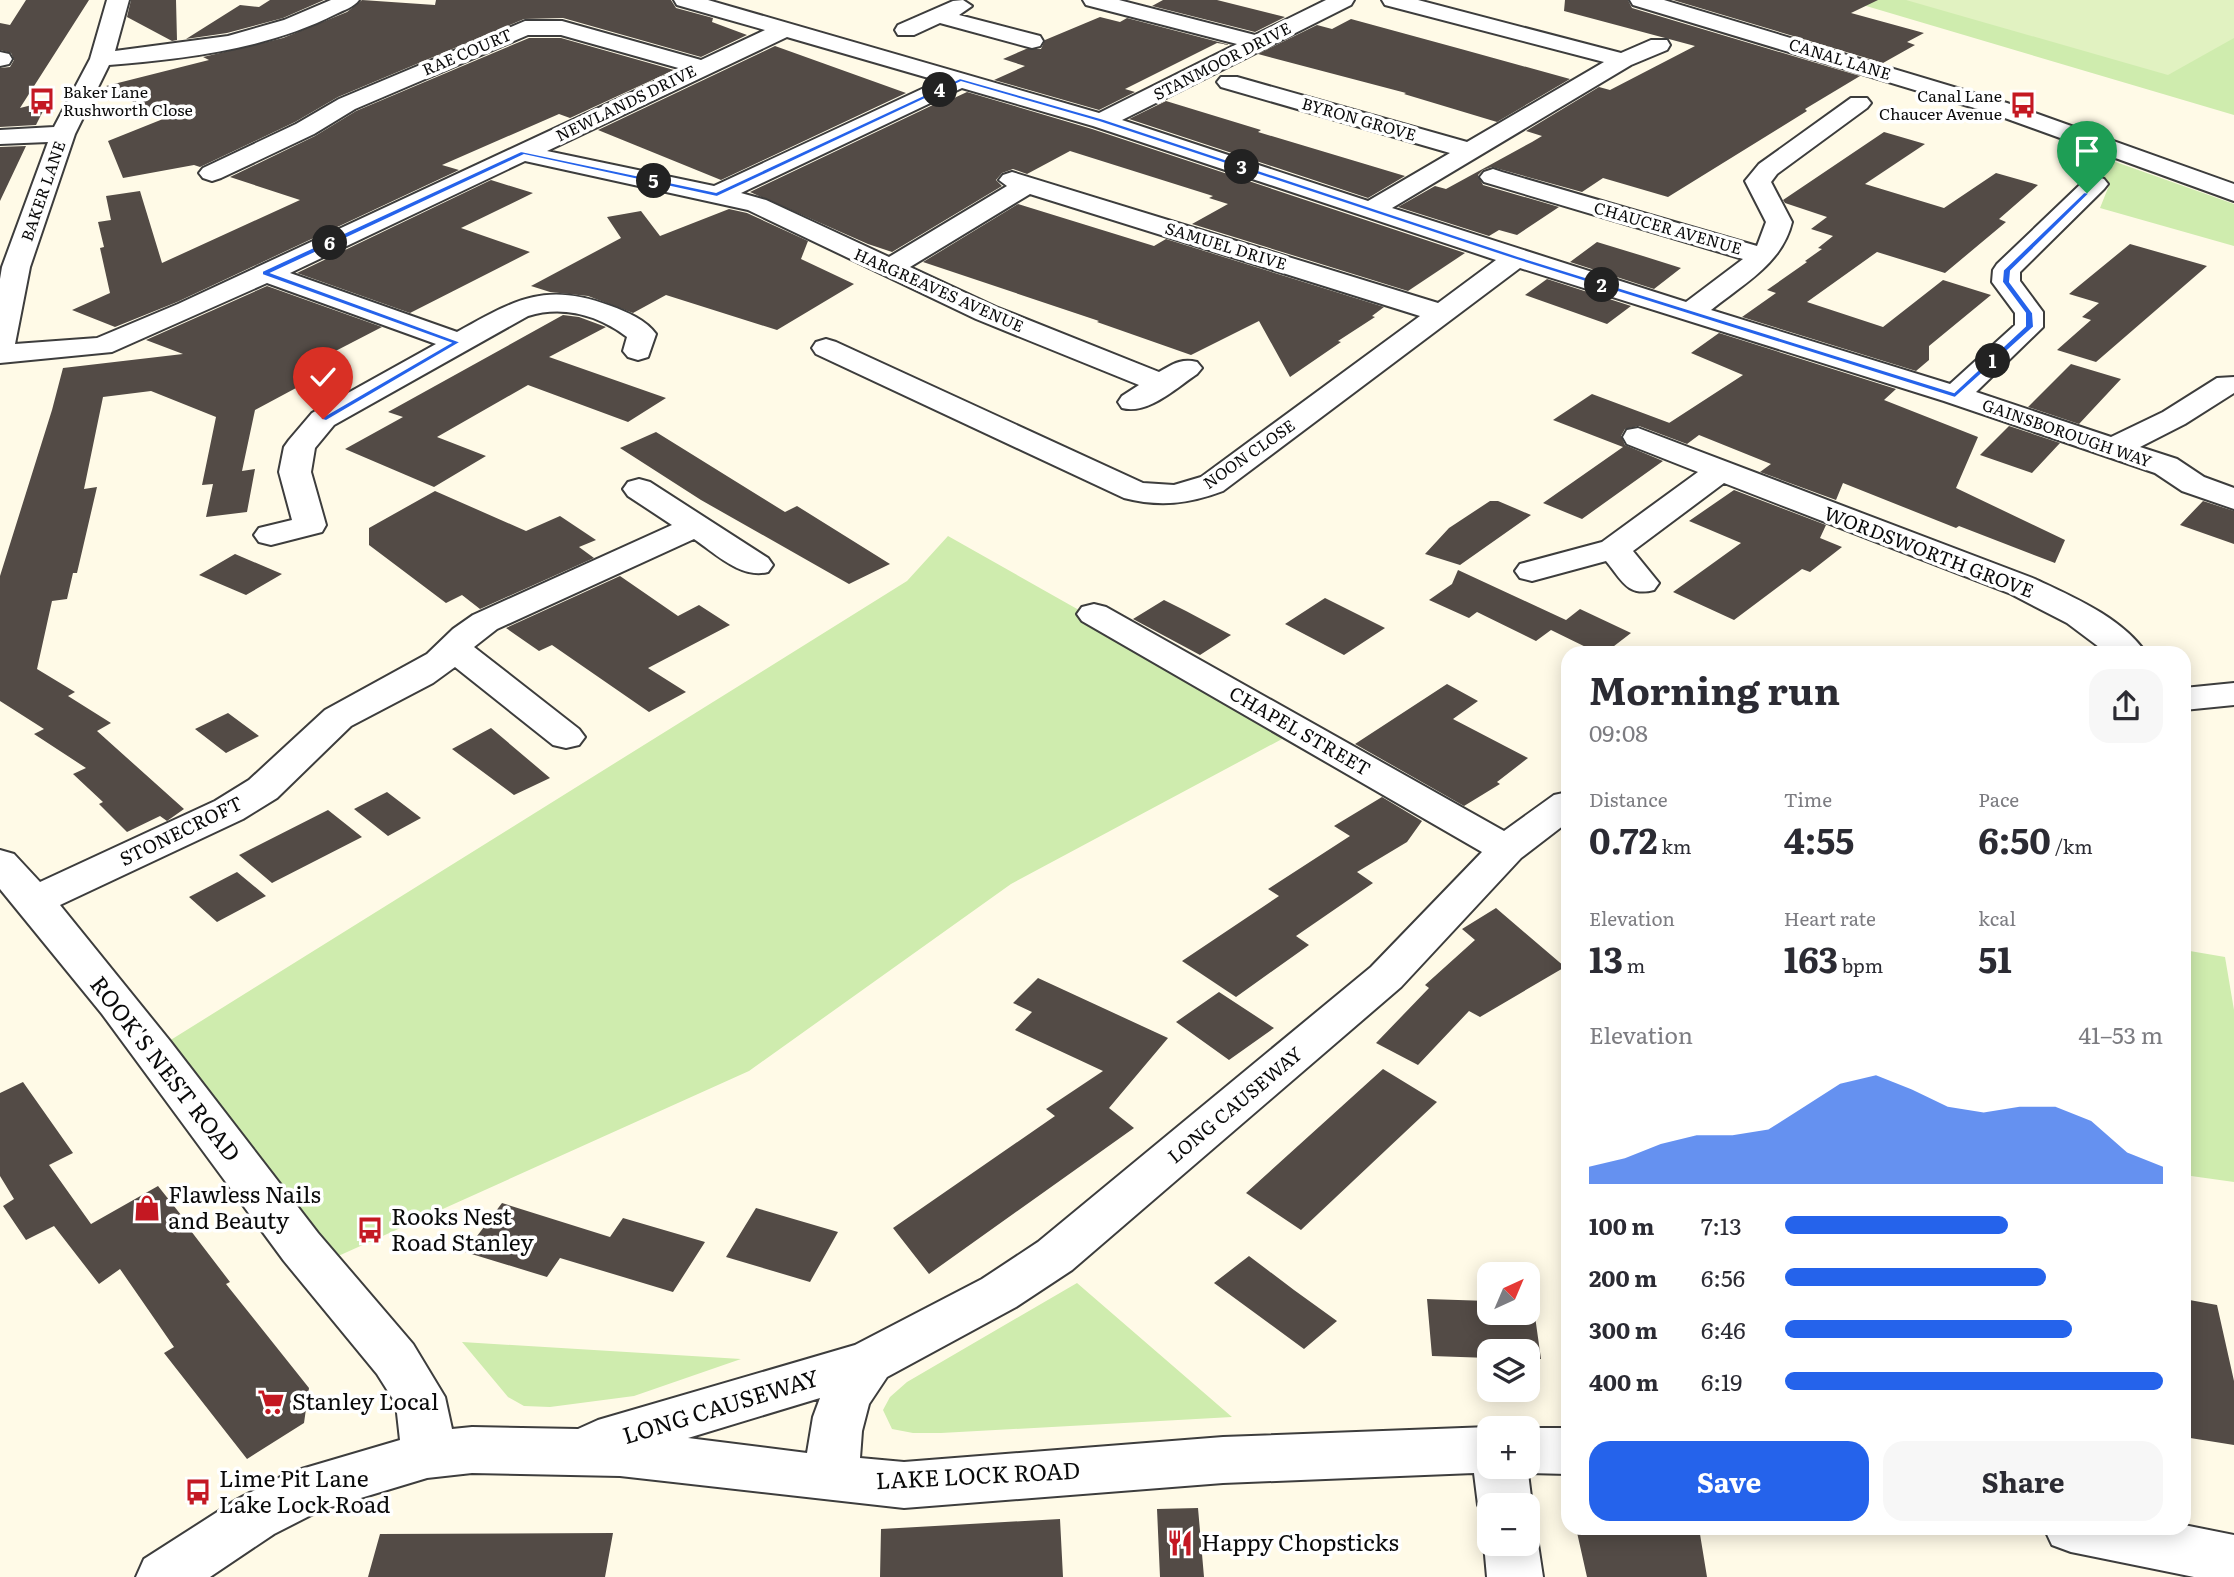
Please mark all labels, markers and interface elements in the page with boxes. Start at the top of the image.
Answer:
street label: STANMOOR DRIVE [1149,15,1295,105]
street label: RAE COURT [418,21,515,81]
street label: CANAL LANE [1786,31,1894,85]
street label: NEWLANDS DRIVE [551,58,700,147]
pin: 4 [922,72,958,108]
text: 4 [934,75,945,103]
place label: Baker Lane Rushworth Close [63,79,193,121]
place label: Canal Lane Chaucer Avenue [1879,83,2002,125]
bus stop icon: Baker Lane Rushworth Close [27,86,57,116]
street label: BYRON GROVE [1299,90,1419,146]
bus stop icon: Canal Lane Chaucer Avenue [2008,90,2038,120]
pin [2057,121,2117,193]
icon: arrive [2068,132,2106,170]
street label: BAKER LANE [14,137,70,244]
pin: 3 [1224,150,1260,184]
text: 3 [1236,152,1247,180]
pin: 5 [636,164,672,198]
text: 5 [648,166,659,194]
street label: CHAUCER AVENUE [1591,194,1745,260]
street label: SAMUEL DRIVE [1163,215,1290,275]
pin: 6 [312,226,348,260]
text: 6 [324,228,335,256]
street label: HARGREAVES AVENUE [851,241,1028,337]
pin: 2 [1584,268,1620,302]
text: 2 [1596,270,1607,298]
pin: 1 [1976,344,2010,378]
text: 1 [1989,346,1996,374]
pin [293,347,353,419]
icon: check [304,358,342,396]
street label: GAINSBOROUGH WAY [1979,392,2156,473]
street label: NOON CLOSE [1198,413,1299,494]
street label: WORDSWORTH GROVE [1820,498,2038,604]
text: Morning run [1589,660,1840,717]
button: share [2089,669,2163,743]
street label: CHAPEL STREET [1225,678,1376,782]
text: 09:08 [1589,715,1648,749]
text: Distance [1589,785,1668,813]
text: Time [1784,785,1832,813]
text: Pace [1978,785,2019,813]
street label: STONECROFT [114,788,247,872]
text: 0.72 [1589,813,1658,865]
text: 4:55 [1784,813,1854,865]
text: 6:50 [1978,813,2051,865]
text: km [1658,832,1691,860]
text: /km [2051,832,2093,860]
text: Elevation [1589,904,1675,932]
text: Heart rate [1784,904,1876,932]
text: kcal [1978,904,2016,932]
text: 13 [1589,932,1623,984]
text: 163 [1784,932,1838,984]
text: 51 [1978,932,2012,984]
text: m [1623,951,1645,979]
text: bpm [1838,951,1883,979]
street label: ROOK'S NEST ROAD [83,968,250,1168]
text: Elevation [1589,1017,1693,1051]
text: 41–53 m [2078,1017,2163,1051]
street label: LONG CAUSEWAY [1161,1039,1308,1169]
place label: Flawless Nails and Beauty [168,1176,321,1236]
shop icon: Flawless Nails and Beauty [132,1193,162,1223]
place label: Rooks Nest Road Stanley [391,1198,534,1258]
text: 100 m [1589,1208,1654,1242]
text: 7:13 [1701,1208,1742,1242]
bus stop icon: Rooks Nest Road Stanley [355,1215,385,1245]
text: 200 m [1589,1260,1657,1294]
text: 6:56 [1701,1260,1745,1294]
north arrow [1477,1262,1540,1325]
map controls [1477,1262,1540,1556]
text: 300 m [1589,1312,1658,1346]
text: 6:46 [1701,1312,1746,1346]
button: layers [1477,1339,1540,1402]
street label: LONG CAUSEWAY [618,1359,823,1451]
text: 400 m [1589,1364,1659,1398]
text: 6:19 [1701,1364,1742,1398]
place label: Stanley Local [292,1383,439,1417]
supermarket icon: Stanley Local [256,1387,286,1417]
button: + [1477,1416,1540,1479]
button: Save [1589,1441,1869,1521]
button: Share [1883,1441,2163,1521]
street label: LAKE LOCK ROAD [875,1452,1081,1496]
place label: Lime Pit Lane Lake Lock Road [219,1460,390,1520]
bus stop icon: Lime Pit Lane Lake Lock Road [183,1477,213,1507]
button: − [1477,1493,1540,1556]
place label: Happy Chopsticks [1201,1524,1399,1558]
restaurant icon: Happy Chopsticks [1165,1528,1195,1558]

